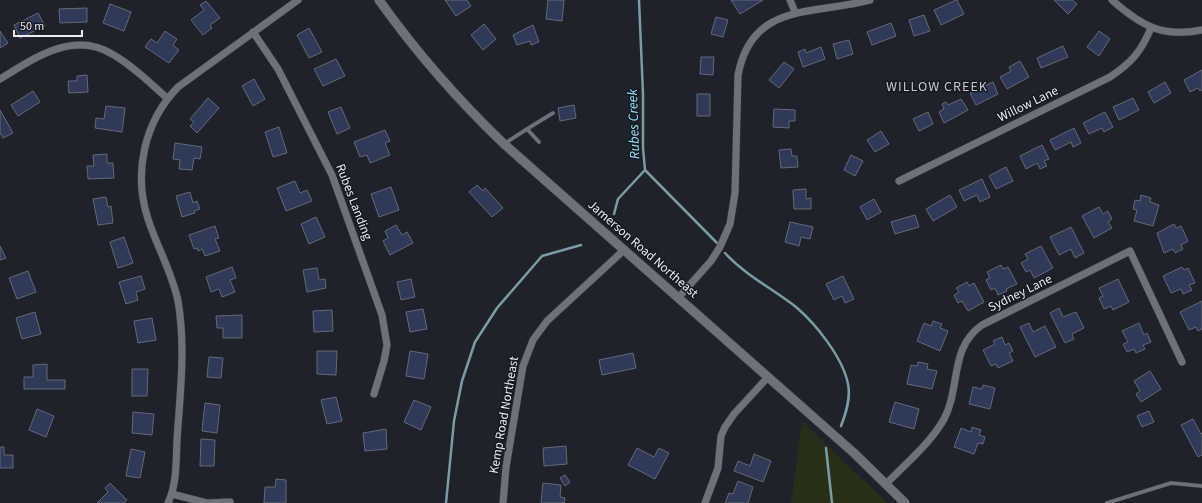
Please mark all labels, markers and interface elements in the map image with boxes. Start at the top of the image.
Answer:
scale bar [14,12,82,38]
text: 50 m [20,18,44,35]
district label: WILLOW CREEK [886,77,988,97]
street label: Willow Lane [995,82,1061,126]
water label: Rubes Creek [623,88,645,159]
street label: Rubes Landing [331,161,377,243]
street label: Jamerson Road Northeast [584,196,703,302]
street label: Sydney Lane [985,270,1055,316]
street label: Kemp Road Northeast [485,354,523,475]

